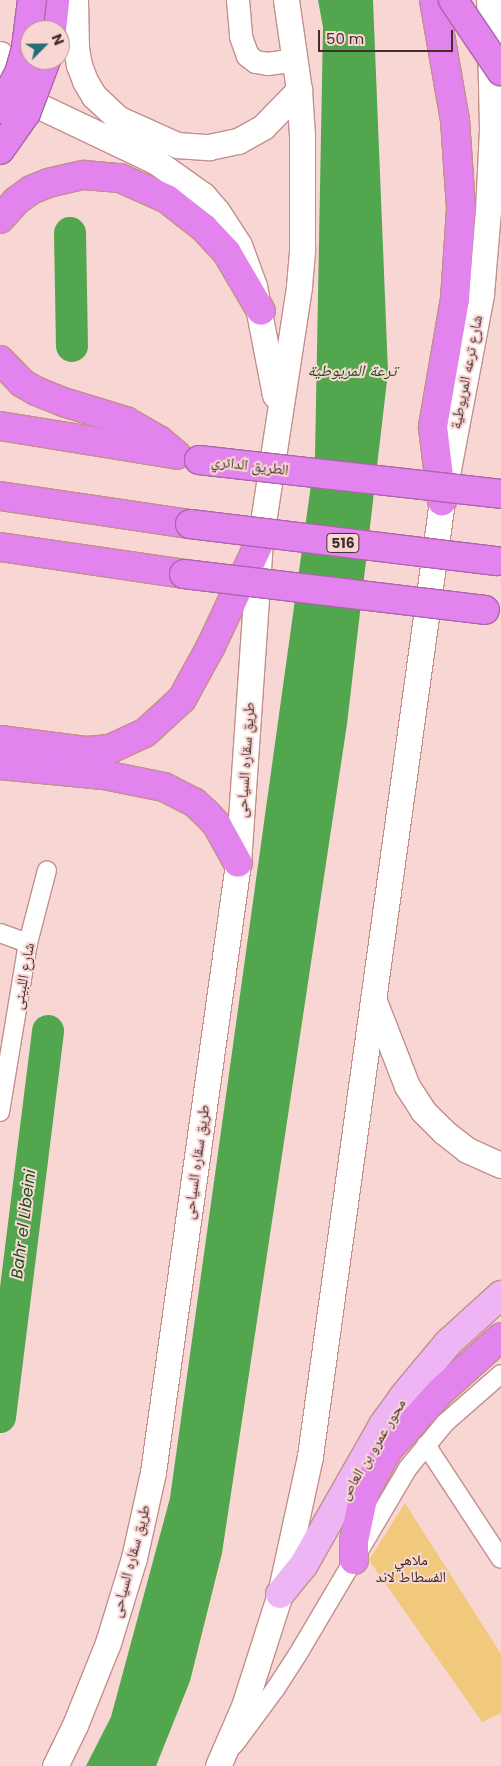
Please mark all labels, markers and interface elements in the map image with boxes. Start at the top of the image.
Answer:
north arrow [20,20,70,70]
scale bar [321,20,456,52]
text: 50 m [326,28,364,49]
text: N [47,31,69,48]
street label: شارع ترعه المريوطية [446,314,486,430]
water label: ترعة المريوطية [308,361,396,381]
street label: الطريق الدائري [210,451,290,479]
road number: 516 [326,532,360,554]
street label: طريق سقاره السياحى [232,702,258,818]
street label: شارع اللبينى [8,941,38,1011]
street label: طريق سقاره السياحى [179,1103,213,1221]
water label: Bahr el Libeini [8,1168,40,1280]
street label: محور عمرو بن العاص [335,1395,409,1503]
street label: طريق سقاره السياحى [106,1503,154,1619]
park label: ملاهي الفسطاط لاند [376,1550,446,1585]

